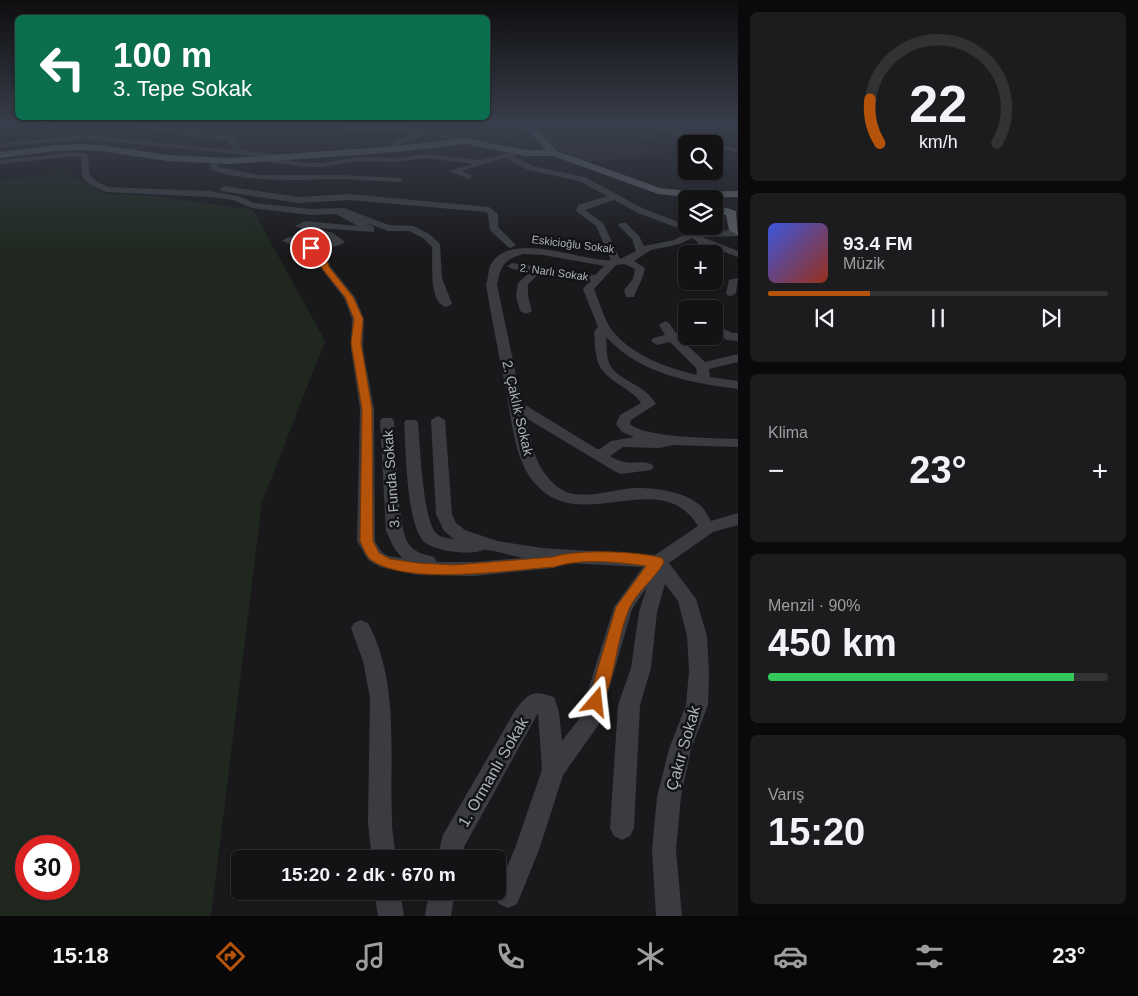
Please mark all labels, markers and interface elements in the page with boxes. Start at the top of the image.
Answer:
icon: left [30,35,95,100]
text: 100 m [113,35,212,74]
text: 22 [909,75,967,133]
text: 3. Tepe Sokak [113,76,252,101]
text: km/h [919,132,957,152]
map controls [678,135,723,345]
button: search [678,135,723,180]
button: layers [678,190,723,235]
pin [290,227,332,269]
street label: Eskicioğlu Sokak [531,233,615,255]
text: 93.4 FM [843,233,913,254]
icon: arrive [297,234,325,262]
button: + [678,245,723,290]
text: Müzik [843,255,885,272]
street label: 2. Narlı Sokak [519,261,590,283]
button: − [678,300,723,345]
icon: previous [811,304,839,332]
icon: pause [924,304,952,332]
icon: next [1037,304,1065,332]
street label: 2. Çaklık Sokak [499,359,537,458]
text: Klima [768,424,808,441]
street label: 3. Funda Sokak [380,429,402,528]
text: 23° [909,449,967,491]
text: − [768,455,784,486]
text: + [1092,455,1108,486]
text: Menzil · 90% [768,597,860,614]
text: 450 km [768,622,897,664]
position arrow [569,675,621,727]
street label: Çakır Sokak [663,703,703,792]
street label: 1. Ormanlı Sokak [455,713,532,830]
text: Varış [768,786,804,803]
text: 15:20 [768,811,865,853]
speed limit sign: 30 [15,835,80,900]
text: 15:20 · 2 dk · 670 m [281,864,456,885]
icon: directions [213,939,248,974]
icon: music [353,939,388,974]
icon: phone [493,939,528,974]
icon: climate [633,939,668,974]
icon: car [773,939,808,974]
icon: filters [912,939,947,974]
text: 15:18 [52,943,109,968]
text: 23° [1052,943,1086,968]

